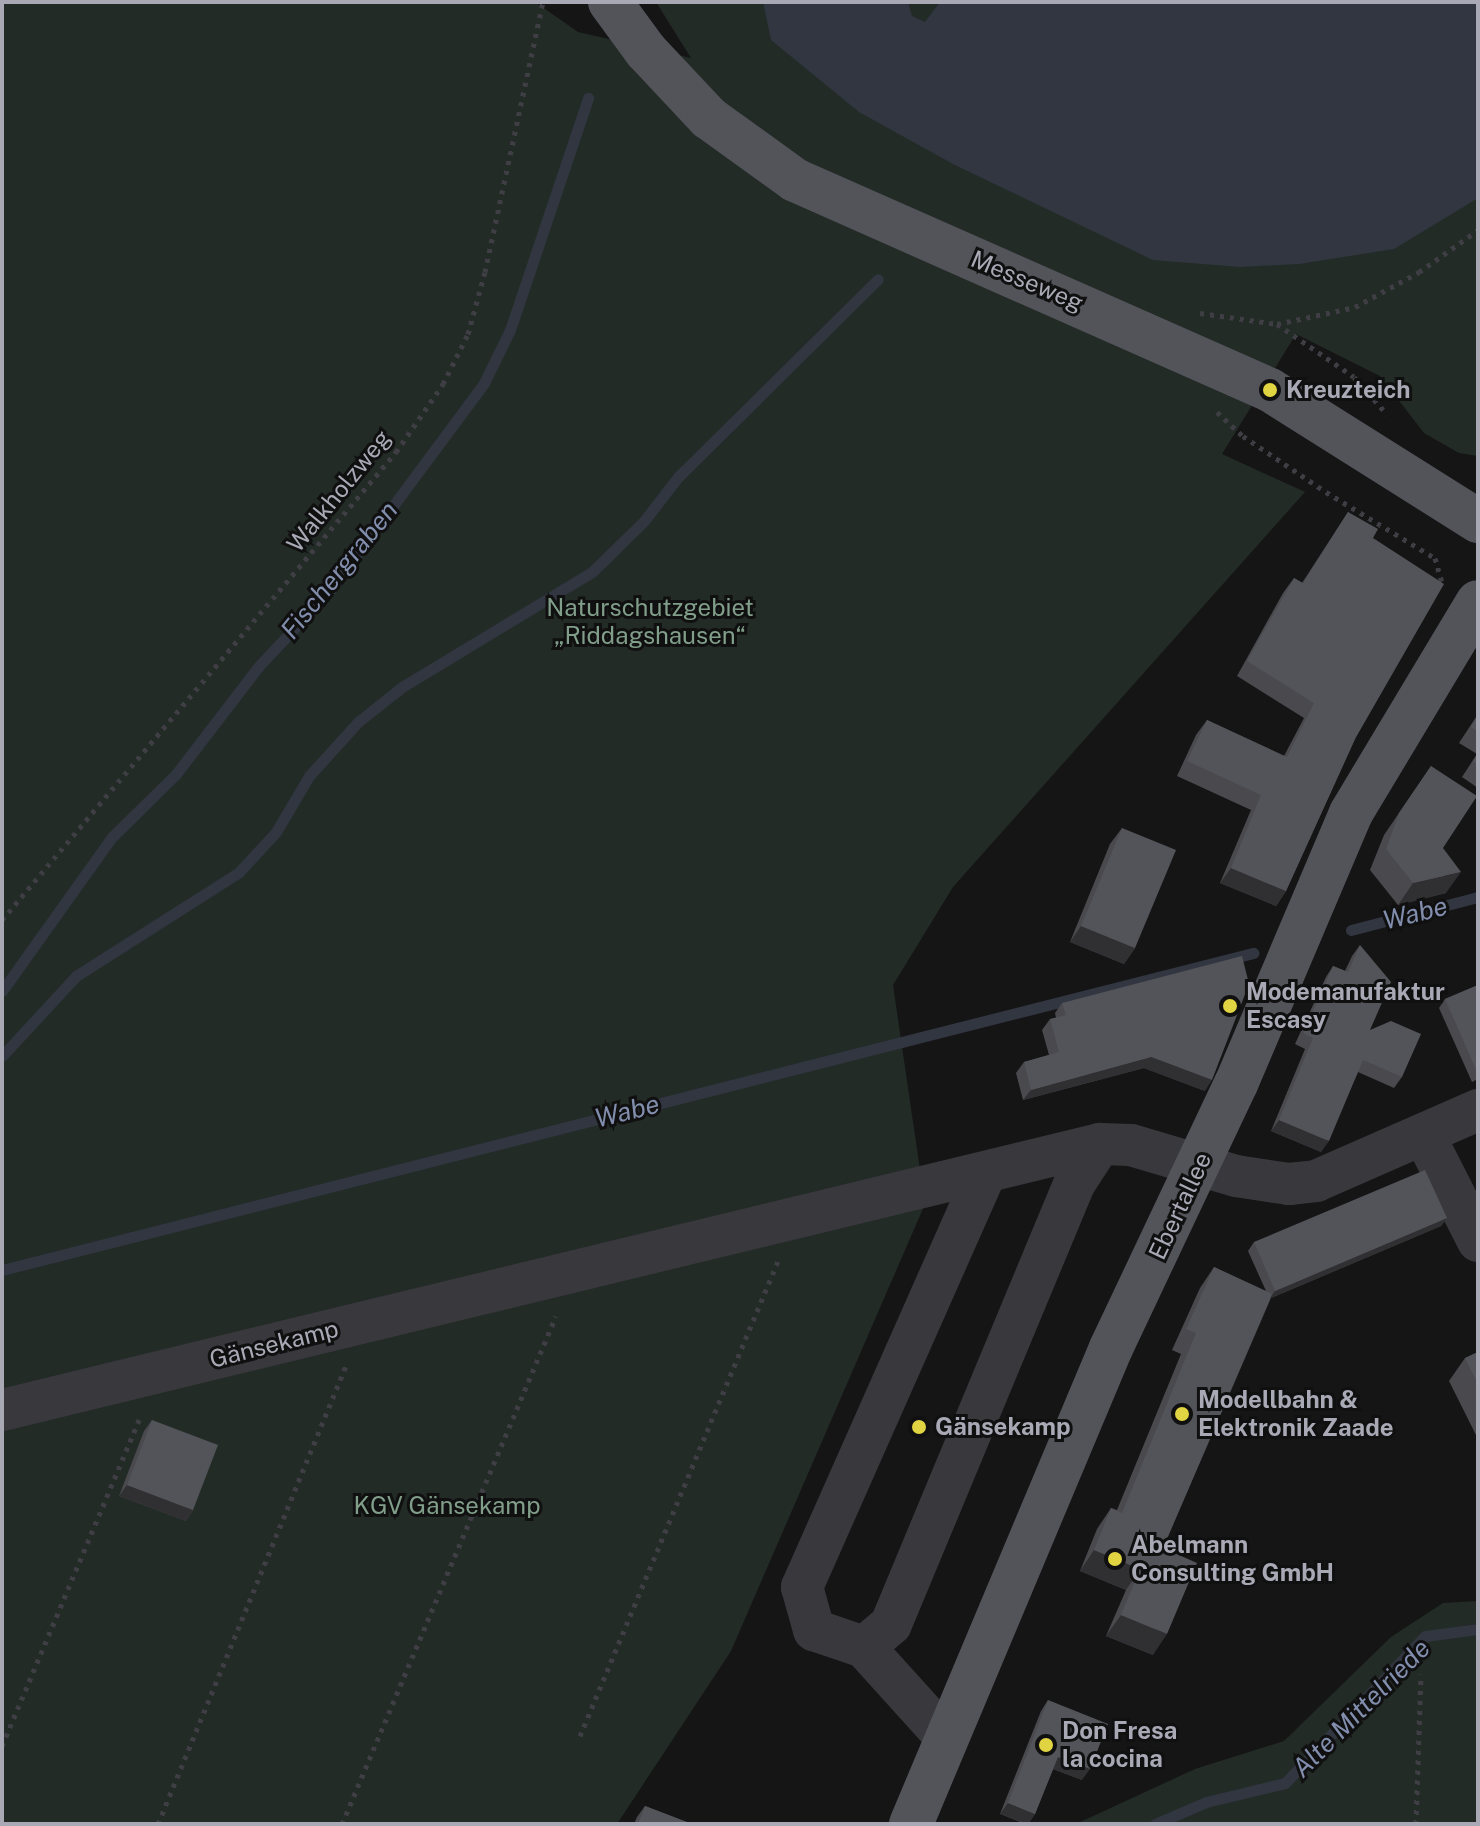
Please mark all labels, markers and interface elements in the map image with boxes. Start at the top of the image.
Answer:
street label: Messeweg [967,244,1087,318]
place label: Kreuzteich [1286,376,1410,404]
marker: Kreuzteich [1261,381,1279,399]
street label: Walkholzweg [281,424,397,558]
water label: Fischergraben [274,495,404,645]
park label: Naturschutzgebiet „Riddagshausen“ [546,594,754,650]
water label: Wabe [1379,890,1451,936]
place label: Modemanufaktur Escasy [1246,978,1445,1034]
marker: Modemanufaktur Escasy [1221,997,1239,1015]
water label: Wabe [591,1088,663,1134]
street label: Ebertallee [1143,1148,1217,1264]
street label: Gänsekamp [207,1314,341,1374]
place label: Modellbahn & Elektronik Zaade [1198,1386,1394,1442]
marker: Modellbahn & Elektronik Zaade [1173,1405,1191,1423]
place label: Gänsekamp [935,1413,1071,1441]
marker: Gänsekamp [910,1418,928,1436]
park label: KGV Gänsekamp [354,1492,540,1520]
place label: Abelmann Consulting GmbH [1131,1531,1334,1587]
marker: Abelmann Consulting GmbH [1106,1550,1124,1568]
water label: Alte Mittelriede [1286,1633,1436,1783]
place label: Don Fresa la cocina [1062,1717,1177,1773]
marker: Don Fresa la cocina [1037,1736,1055,1754]

